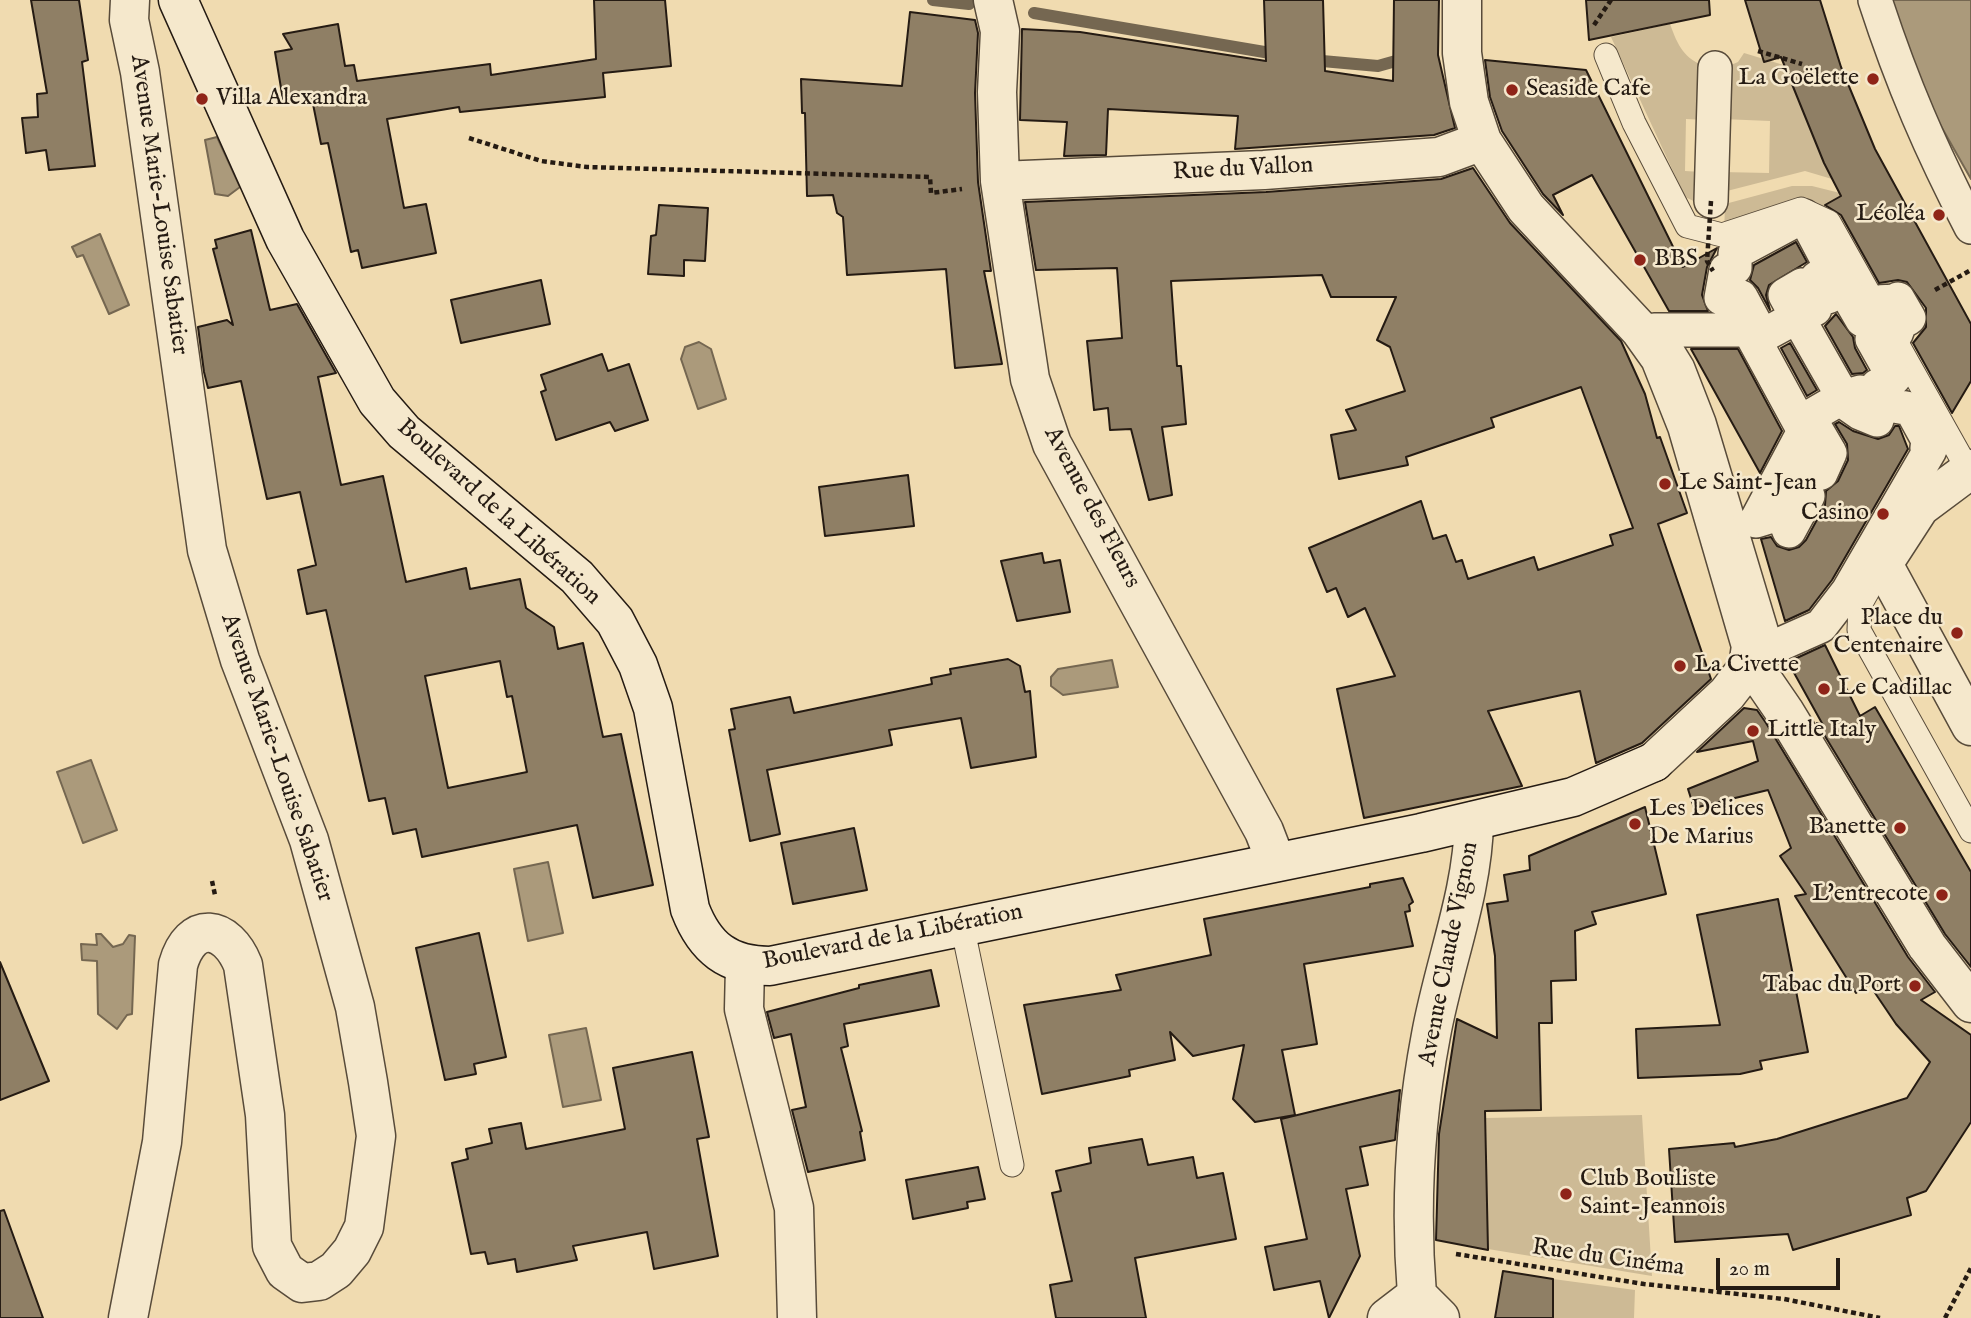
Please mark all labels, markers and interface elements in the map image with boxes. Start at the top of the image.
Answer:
street label: Avenue Marie-Louise Sabatier [123,53,193,357]
place label: La Goëlette [1738,65,1859,93]
marker: La Goëlette [1865,71,1881,87]
place label: Seaside Cafe [1526,76,1651,104]
marker: Seaside Cafe [1504,82,1520,98]
place label: Villa Alexandra [216,85,367,113]
marker: Villa Alexandra [194,91,210,107]
street label: Rue du Vallon [1172,152,1314,188]
place label: Léoléa [1856,201,1925,229]
marker: Léoléa [1931,207,1947,223]
place label: BBS [1654,246,1698,274]
marker: BBS [1632,252,1648,268]
street label: Boulevard de la Libération [390,414,606,612]
street label: Avenue des Fleurs [1036,422,1146,594]
place label: Le Saint-Jean [1679,470,1817,498]
marker: Le Saint-Jean [1657,476,1673,492]
place label: Casino [1801,500,1869,528]
marker: Casino [1875,506,1891,522]
place label: Place du Centenaire [1833,605,1943,661]
street label: Avenue Marie-Louise Sabatier [213,610,339,906]
marker: Place du Centenaire [1949,625,1965,641]
place label: La Civette [1694,652,1799,680]
marker: La Civette [1672,658,1688,674]
place label: Le Cadillac [1838,675,1952,703]
marker: Le Cadillac [1816,681,1832,697]
place label: Little Italy [1767,717,1876,745]
marker: Little Italy [1745,723,1761,739]
place label: Les Delices De Marius [1649,796,1764,852]
place label: Banette [1808,814,1886,842]
marker: Les Delices De Marius [1627,816,1643,832]
marker: Banette [1892,820,1908,836]
street label: Avenue Claude Vignon [1414,839,1486,1069]
place label: L'entrecote [1812,881,1928,909]
marker: L'entrecote [1934,887,1950,903]
street label: Boulevard de la Libération [761,899,1025,977]
place label: Tabac du Port [1762,972,1901,1000]
marker: Tabac du Port [1907,978,1923,994]
place label: Club Bouliste Saint-Jeannois [1580,1166,1725,1222]
marker: Club Bouliste Saint-Jeannois [1558,1186,1574,1202]
street label: Rue du Cinéma [1530,1234,1686,1284]
scale bar [1719,1244,1843,1288]
text: 20 m [1729,1256,1770,1283]

